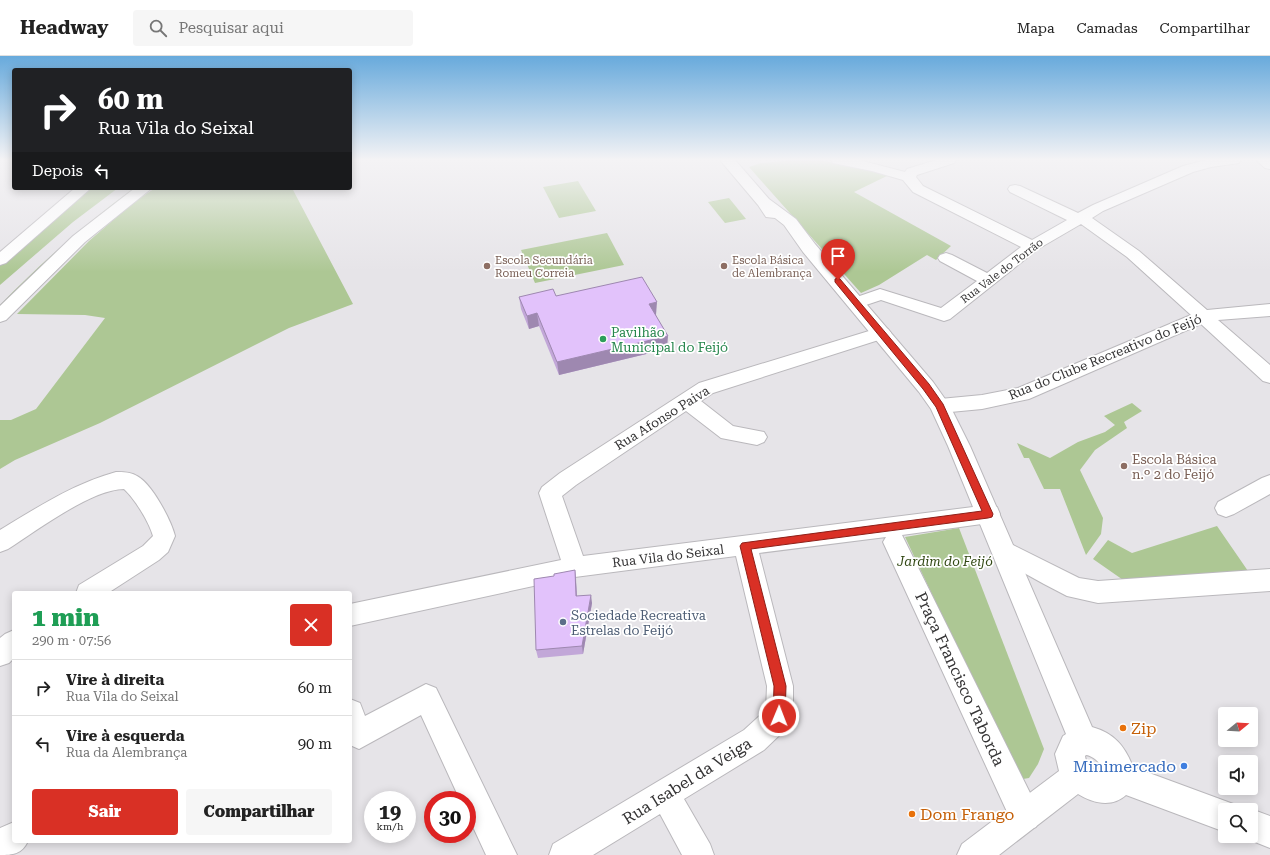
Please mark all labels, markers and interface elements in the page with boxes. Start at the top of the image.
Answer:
search box [133,10,413,46]
text: Headway [20,16,109,39]
icon: search [147,17,169,39]
text: Pesquisar aqui [179,19,284,37]
text: Mapa [1017,20,1054,36]
text: Camadas [1076,20,1138,36]
text: Compartilhar [1160,20,1250,36]
text: 60 m [98,83,163,116]
icon: right [32,84,84,136]
text: Rua Vila do Seixal [98,117,254,138]
icon: left [91,160,113,182]
text: Depois [32,162,83,180]
street label: Rua Vale do Torrão [958,236,1046,306]
pin [821,239,855,280]
icon: arrive [827,245,849,267]
place label: Escola Secundária Romeu Correia [495,254,593,280]
place label: Escola Básica de Alembrança [732,254,812,280]
marker: Escola Secundária Romeu Correia [482,261,492,271]
marker: Escola Básica de Alembrança [719,261,729,271]
street label: Rua do Clube Recreativo do Feijó [1006,311,1204,403]
place label: Pavilhão Municipal do Feijó [611,325,728,355]
marker: Pavilhão Municipal do Feijó [598,334,608,344]
street label: Rua Afonso Paiva [612,383,712,453]
place label: Escola Básica n.º 2 do Feijó [1132,452,1217,482]
marker: Escola Básica n.º 2 do Feijó [1119,461,1129,471]
street label: Rua Vila do Seixal [611,542,725,570]
park label: Jardim do Feijó [896,554,993,569]
street label: Praça Francisco Taborda [911,589,1009,769]
text: 1 min [32,604,99,632]
button: close [290,604,332,646]
place label: Sociedade Recreativa Estrelas do Feijó [571,608,706,638]
marker: Sociedade Recreativa Estrelas do Feijó [558,617,568,627]
text: 290 m · 07:56 [32,633,111,648]
text: Vire à direita [66,671,164,689]
icon: right [32,677,54,699]
text: 60 m [298,679,332,697]
text: Rua Vila do Seixal [66,689,179,704]
position arrow [758,695,800,737]
north arrow [1218,707,1258,747]
map controls [1218,707,1258,843]
place label: Zip [1131,719,1157,738]
marker: Zip [1118,723,1128,733]
text: Vire à esquerda [66,727,185,745]
icon: left [32,733,54,755]
street label: Rua Isabel da Veiga [619,733,755,828]
text: 90 m [298,735,332,753]
text: Rua da Alembrança [66,745,187,760]
button: sound [1218,755,1258,795]
place label: Minimercado [1073,757,1176,776]
marker: Minimercado [1179,761,1189,771]
button: Sair [32,789,178,835]
button: Compartilhar [186,789,332,835]
speed limit sign: 30 [424,791,476,843]
text: 19 [379,800,401,824]
button: search [1218,803,1258,843]
place label: Dom Frango [920,805,1014,824]
marker: Dom Frango [907,809,917,819]
text: km/h [377,821,403,832]

